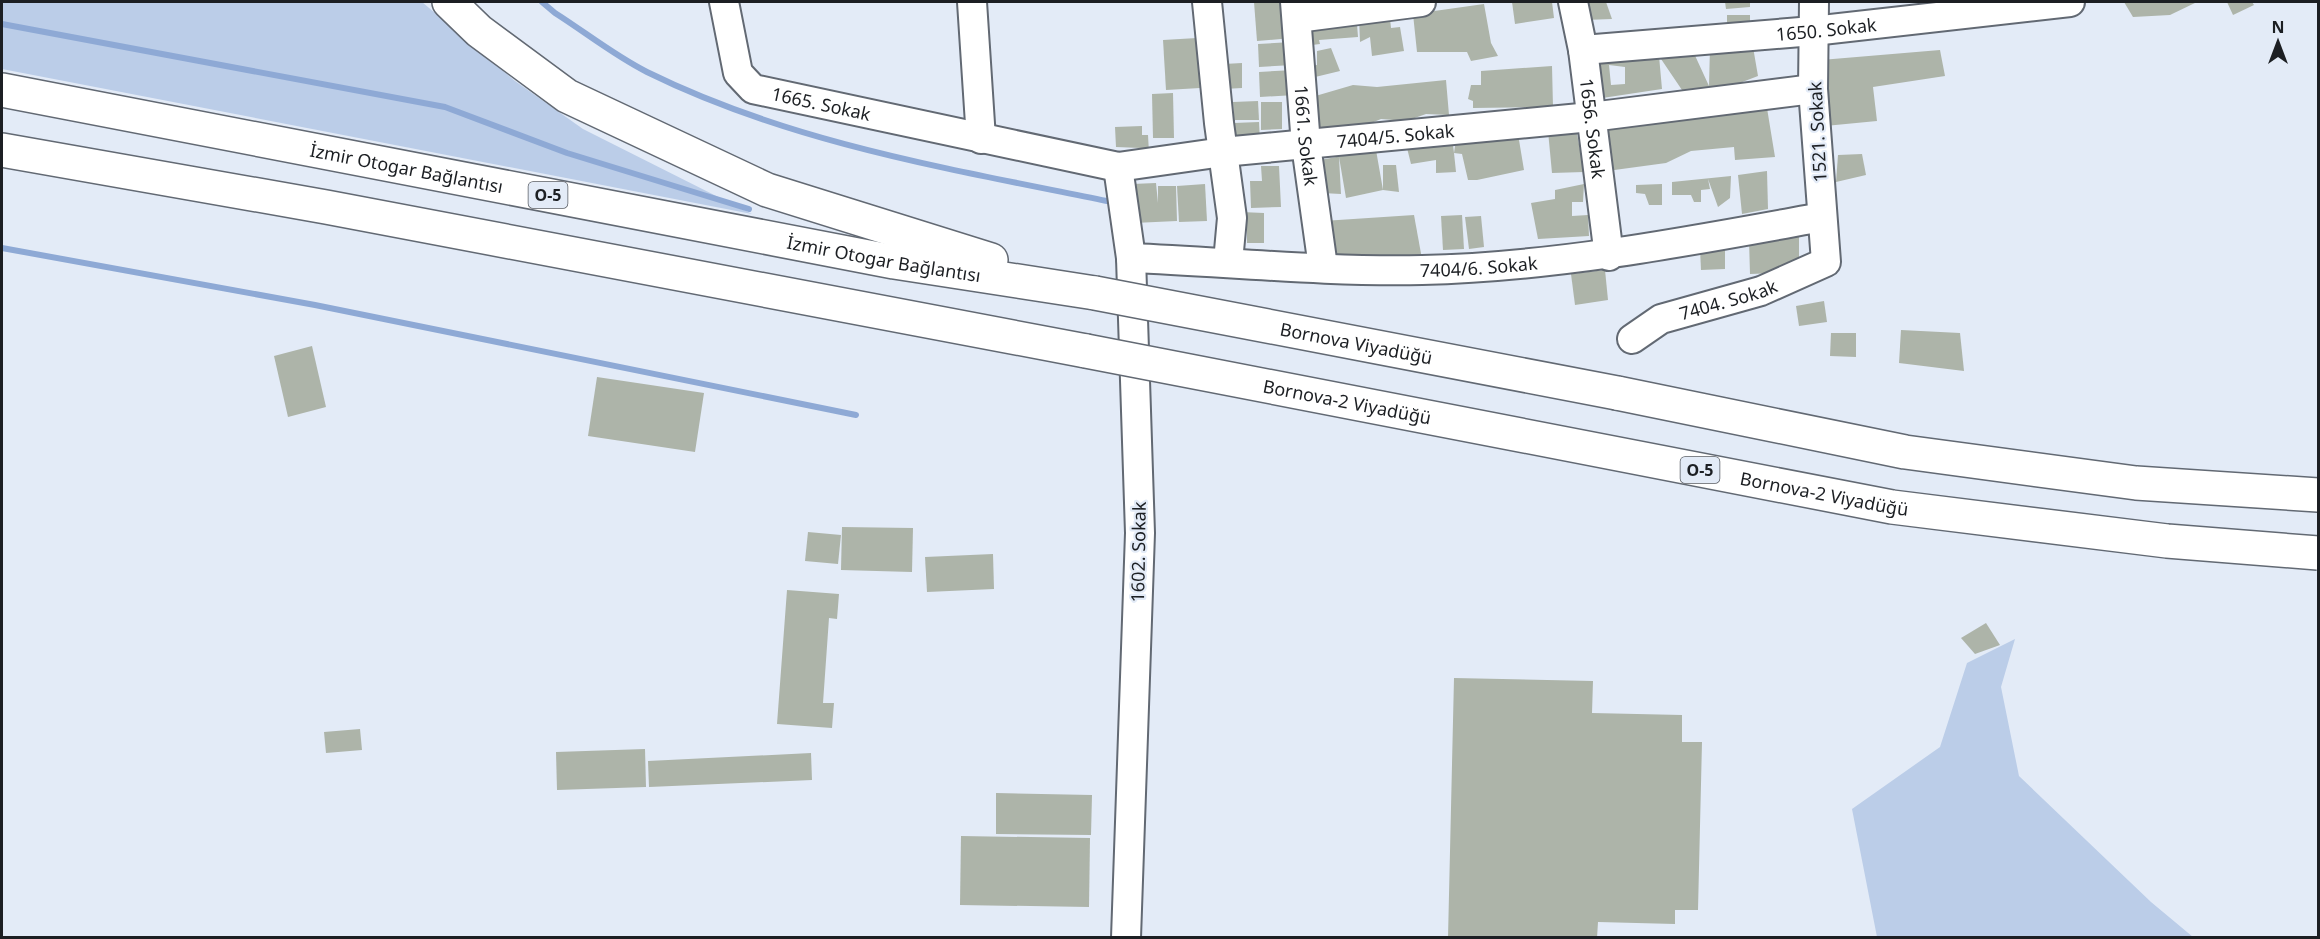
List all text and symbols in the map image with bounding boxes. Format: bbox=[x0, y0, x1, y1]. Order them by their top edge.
street label: 1650. Sokak bbox=[1775, 12, 1878, 46]
north arrow bbox=[2248, 12, 2308, 72]
text: N bbox=[2271, 16, 2285, 38]
street label: 1656. Sokak bbox=[1575, 77, 1611, 180]
street label: 1665. Sokak bbox=[769, 81, 873, 126]
street label: 1521. Sokak bbox=[1802, 81, 1832, 183]
street label: 1661. Sokak bbox=[1289, 84, 1324, 188]
street label: 7404/5. Sokak bbox=[1336, 118, 1456, 153]
street label: İzmir Otogar Bağlantısı bbox=[308, 138, 505, 198]
road number: O-5 bbox=[528, 182, 568, 208]
street label: İzmir Otogar Bağlantısı bbox=[785, 230, 982, 287]
street label: 7404/6. Sokak bbox=[1419, 250, 1539, 282]
street label: 7404. Sokak bbox=[1676, 273, 1781, 325]
street label: Bornova Viyadüğü bbox=[1278, 317, 1435, 369]
street label: Bornova-2 Viyadüğü bbox=[1261, 374, 1433, 430]
road number: O-5 bbox=[1680, 457, 1720, 483]
street label: Bornova-2 Viyadüğü bbox=[1738, 466, 1910, 521]
street label: 1602. Sokak bbox=[1125, 501, 1151, 603]

